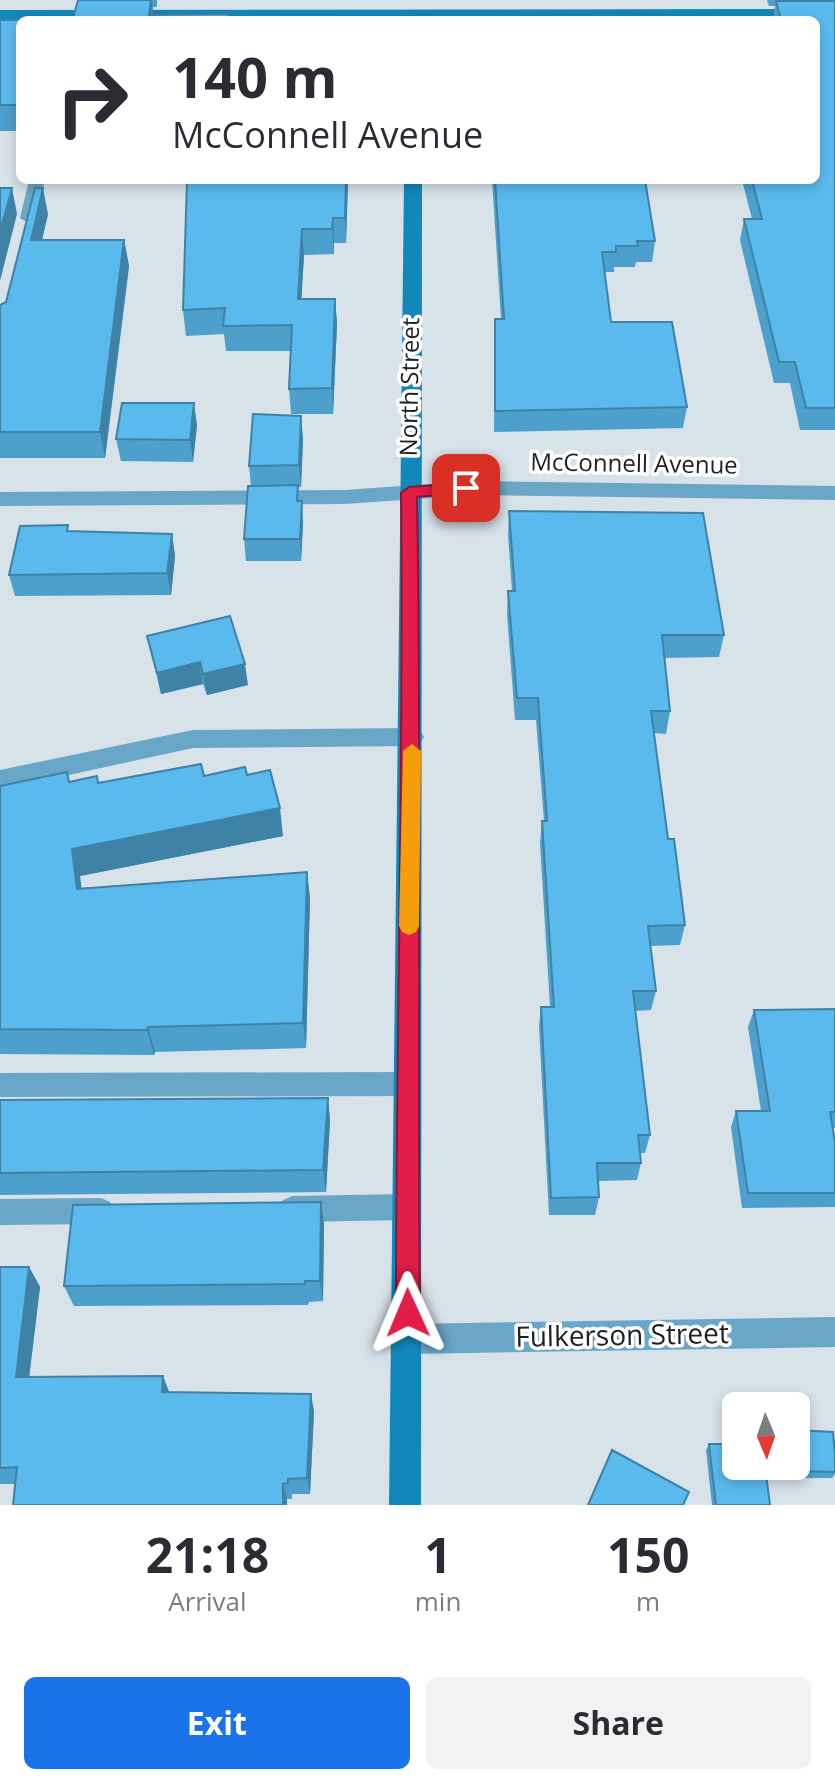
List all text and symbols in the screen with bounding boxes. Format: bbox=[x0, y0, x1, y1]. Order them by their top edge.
text: 140 m bbox=[172, 38, 338, 114]
icon: right bbox=[40, 48, 144, 152]
text: McConnell Avenue bbox=[172, 110, 483, 159]
street label: North Street bbox=[391, 317, 426, 457]
street label: McConnell Avenue bbox=[530, 444, 738, 481]
pin bbox=[432, 454, 500, 522]
icon: arrive bbox=[444, 466, 488, 510]
position arrow bbox=[366, 1271, 450, 1355]
street label: Fulkerson Street bbox=[515, 1313, 729, 1355]
north arrow bbox=[722, 1392, 810, 1480]
map controls bbox=[722, 1392, 810, 1480]
text: 21:18 bbox=[146, 1522, 269, 1587]
text: 1 bbox=[424, 1522, 452, 1587]
text: 150 bbox=[607, 1522, 689, 1587]
text: Arrival bbox=[168, 1583, 247, 1619]
text: min bbox=[415, 1583, 461, 1619]
text: m bbox=[636, 1583, 660, 1619]
button: Exit bbox=[24, 1677, 410, 1769]
button: Share bbox=[426, 1677, 811, 1769]

